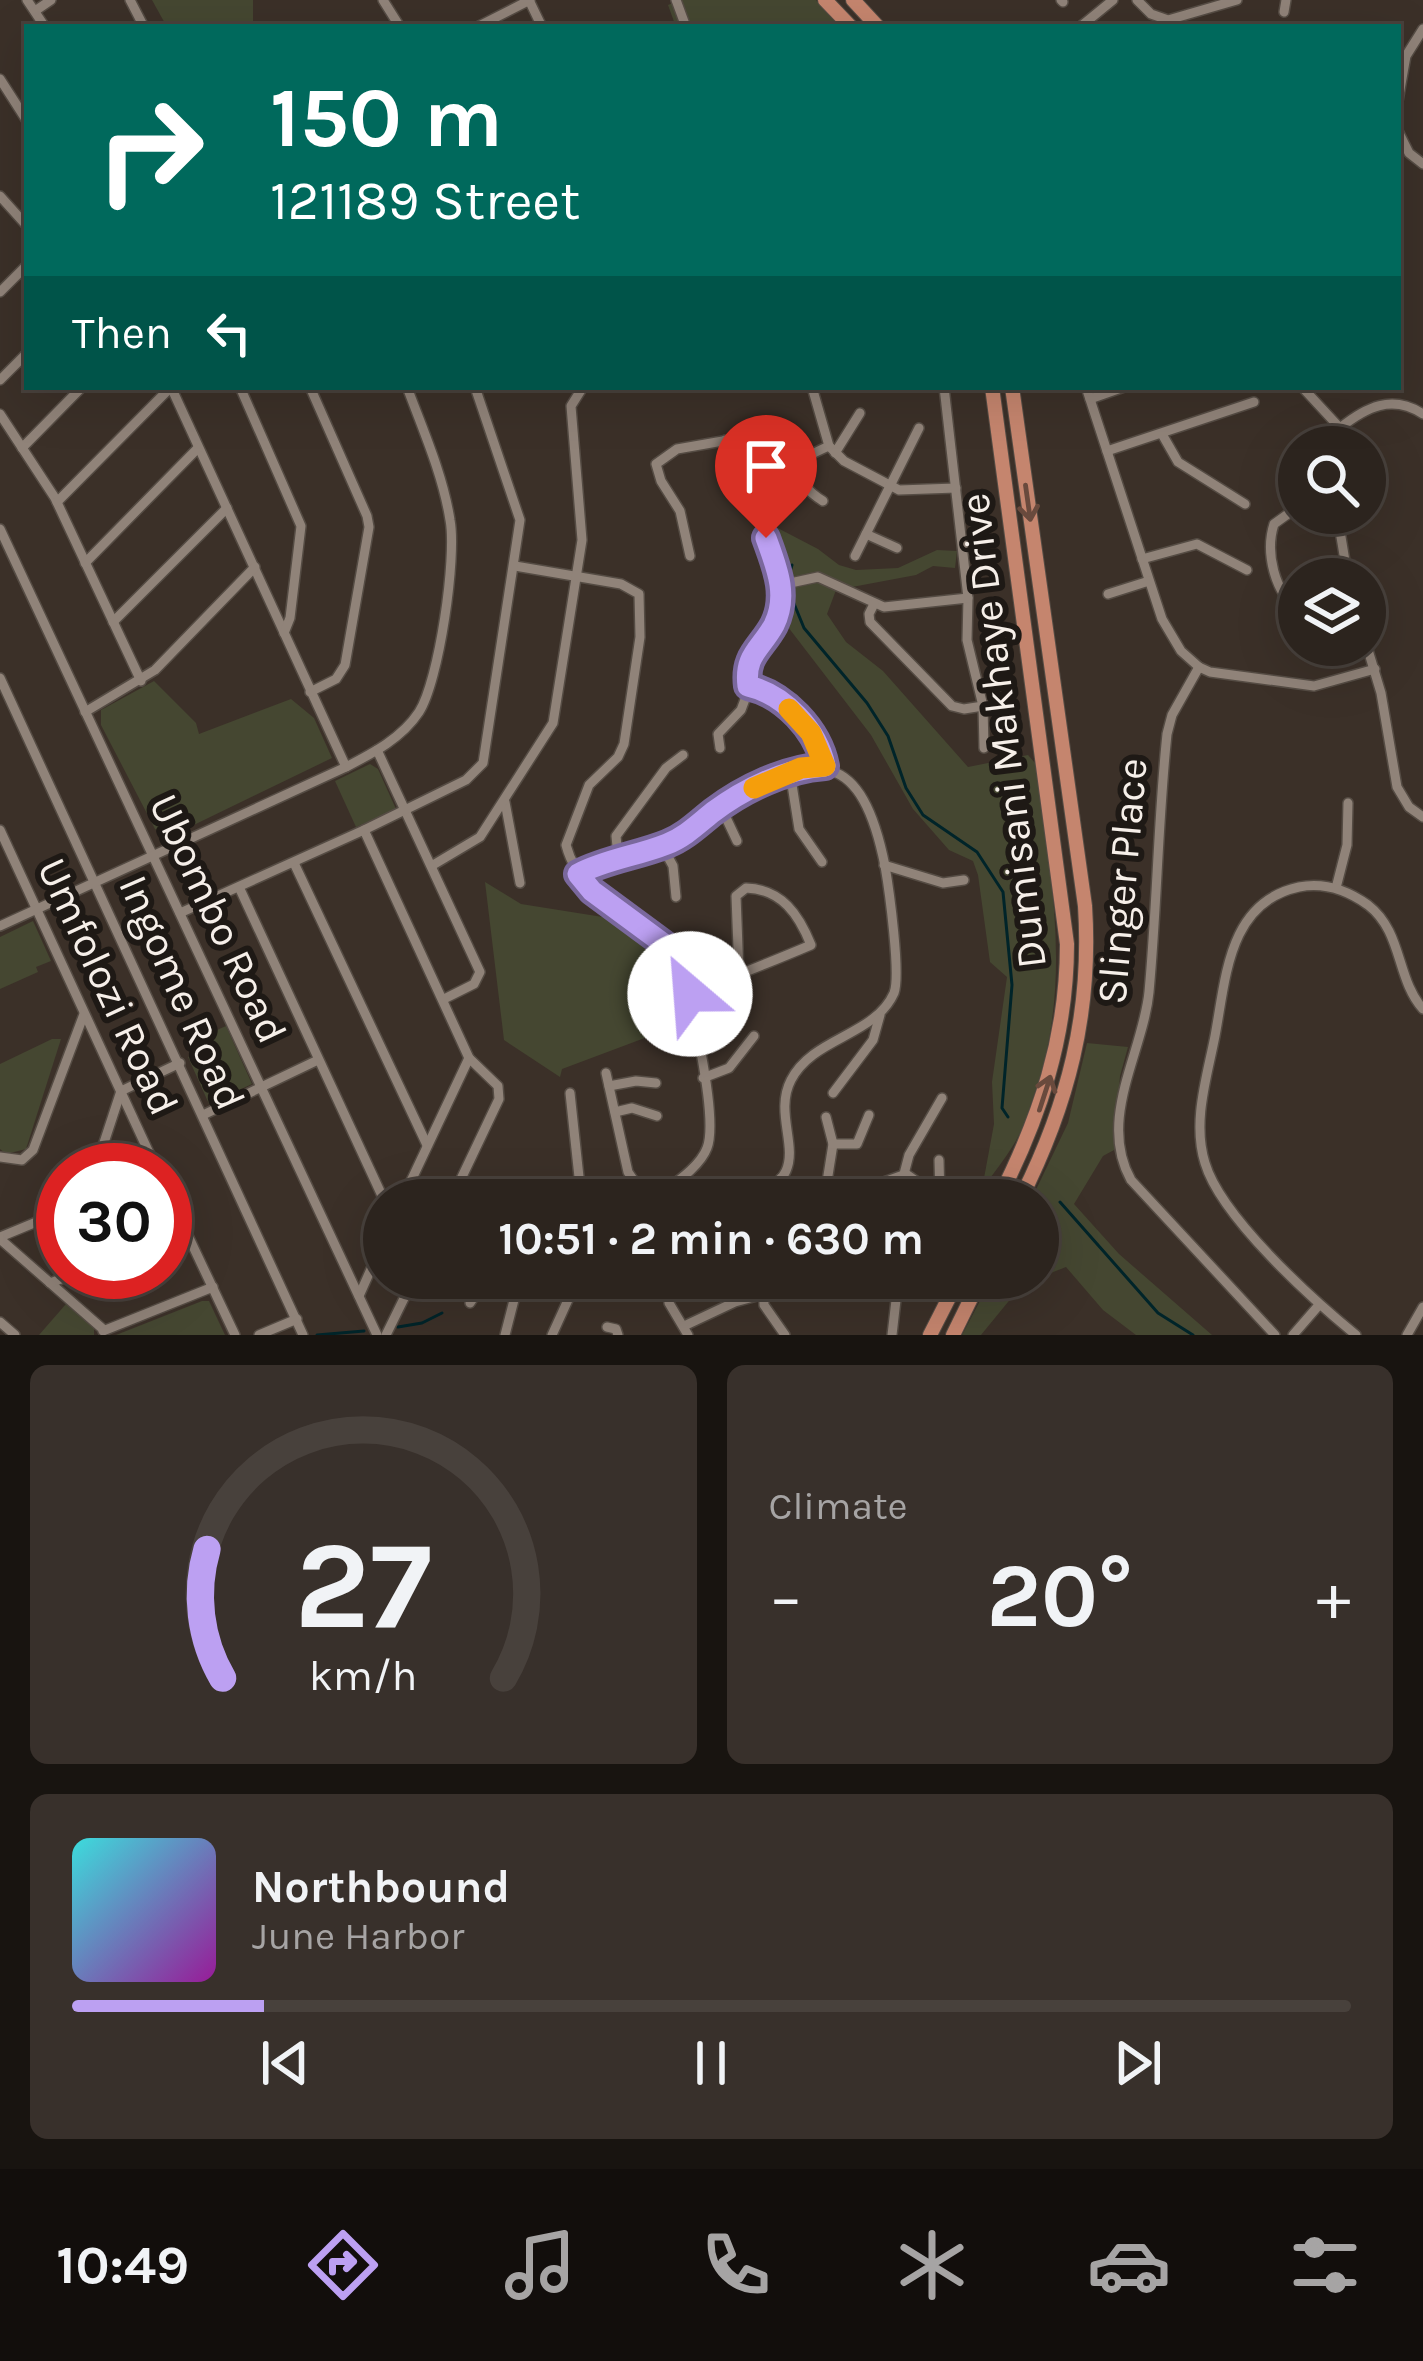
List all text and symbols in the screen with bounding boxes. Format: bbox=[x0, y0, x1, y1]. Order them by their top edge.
text: 150 m bbox=[270, 69, 503, 167]
icon: right bbox=[72, 72, 228, 228]
text: 121189 Street bbox=[270, 169, 580, 233]
icon: left bbox=[196, 300, 262, 366]
text: Then bbox=[72, 307, 172, 359]
pin bbox=[715, 415, 817, 538]
map controls bbox=[1278, 426, 1386, 666]
button: search bbox=[1278, 426, 1386, 534]
icon: arrive bbox=[733, 433, 799, 499]
one-way arrow bbox=[1017, 483, 1040, 522]
street label: Dumisani Makhaye Drive bbox=[949, 491, 1057, 971]
button: layers bbox=[1278, 558, 1386, 666]
street label: Slinger Place bbox=[1086, 756, 1158, 1006]
street label: Ubombo Road bbox=[139, 786, 298, 1051]
street label: Umfolozi Road bbox=[27, 850, 189, 1123]
street label: Ingome Road bbox=[108, 867, 256, 1117]
position arrow bbox=[627, 931, 753, 1057]
one-way arrow bbox=[1035, 1075, 1057, 1113]
speed limit sign: 30 bbox=[36, 1143, 192, 1299]
text: 10:51 · 2 min · 630 m bbox=[498, 1213, 924, 1265]
text: Climate bbox=[769, 1483, 908, 1529]
text: 27 bbox=[294, 1513, 432, 1658]
text: 20° bbox=[987, 1543, 1133, 1649]
text: − bbox=[769, 1558, 803, 1636]
text: + bbox=[1316, 1558, 1351, 1636]
text: km/h bbox=[309, 1650, 418, 1700]
text: Northbound bbox=[252, 1861, 510, 1913]
text: June Harbor bbox=[252, 1913, 464, 1959]
icon: previous bbox=[252, 2030, 318, 2096]
icon: pause bbox=[678, 2030, 744, 2096]
icon: next bbox=[1105, 2030, 1171, 2096]
icon: directions bbox=[301, 2223, 385, 2307]
icon: music bbox=[498, 2223, 582, 2307]
icon: phone bbox=[694, 2223, 778, 2307]
icon: climate bbox=[890, 2223, 974, 2307]
icon: car bbox=[1087, 2223, 1171, 2307]
icon: filters bbox=[1283, 2223, 1367, 2307]
text: 10:49 bbox=[56, 2233, 189, 2297]

